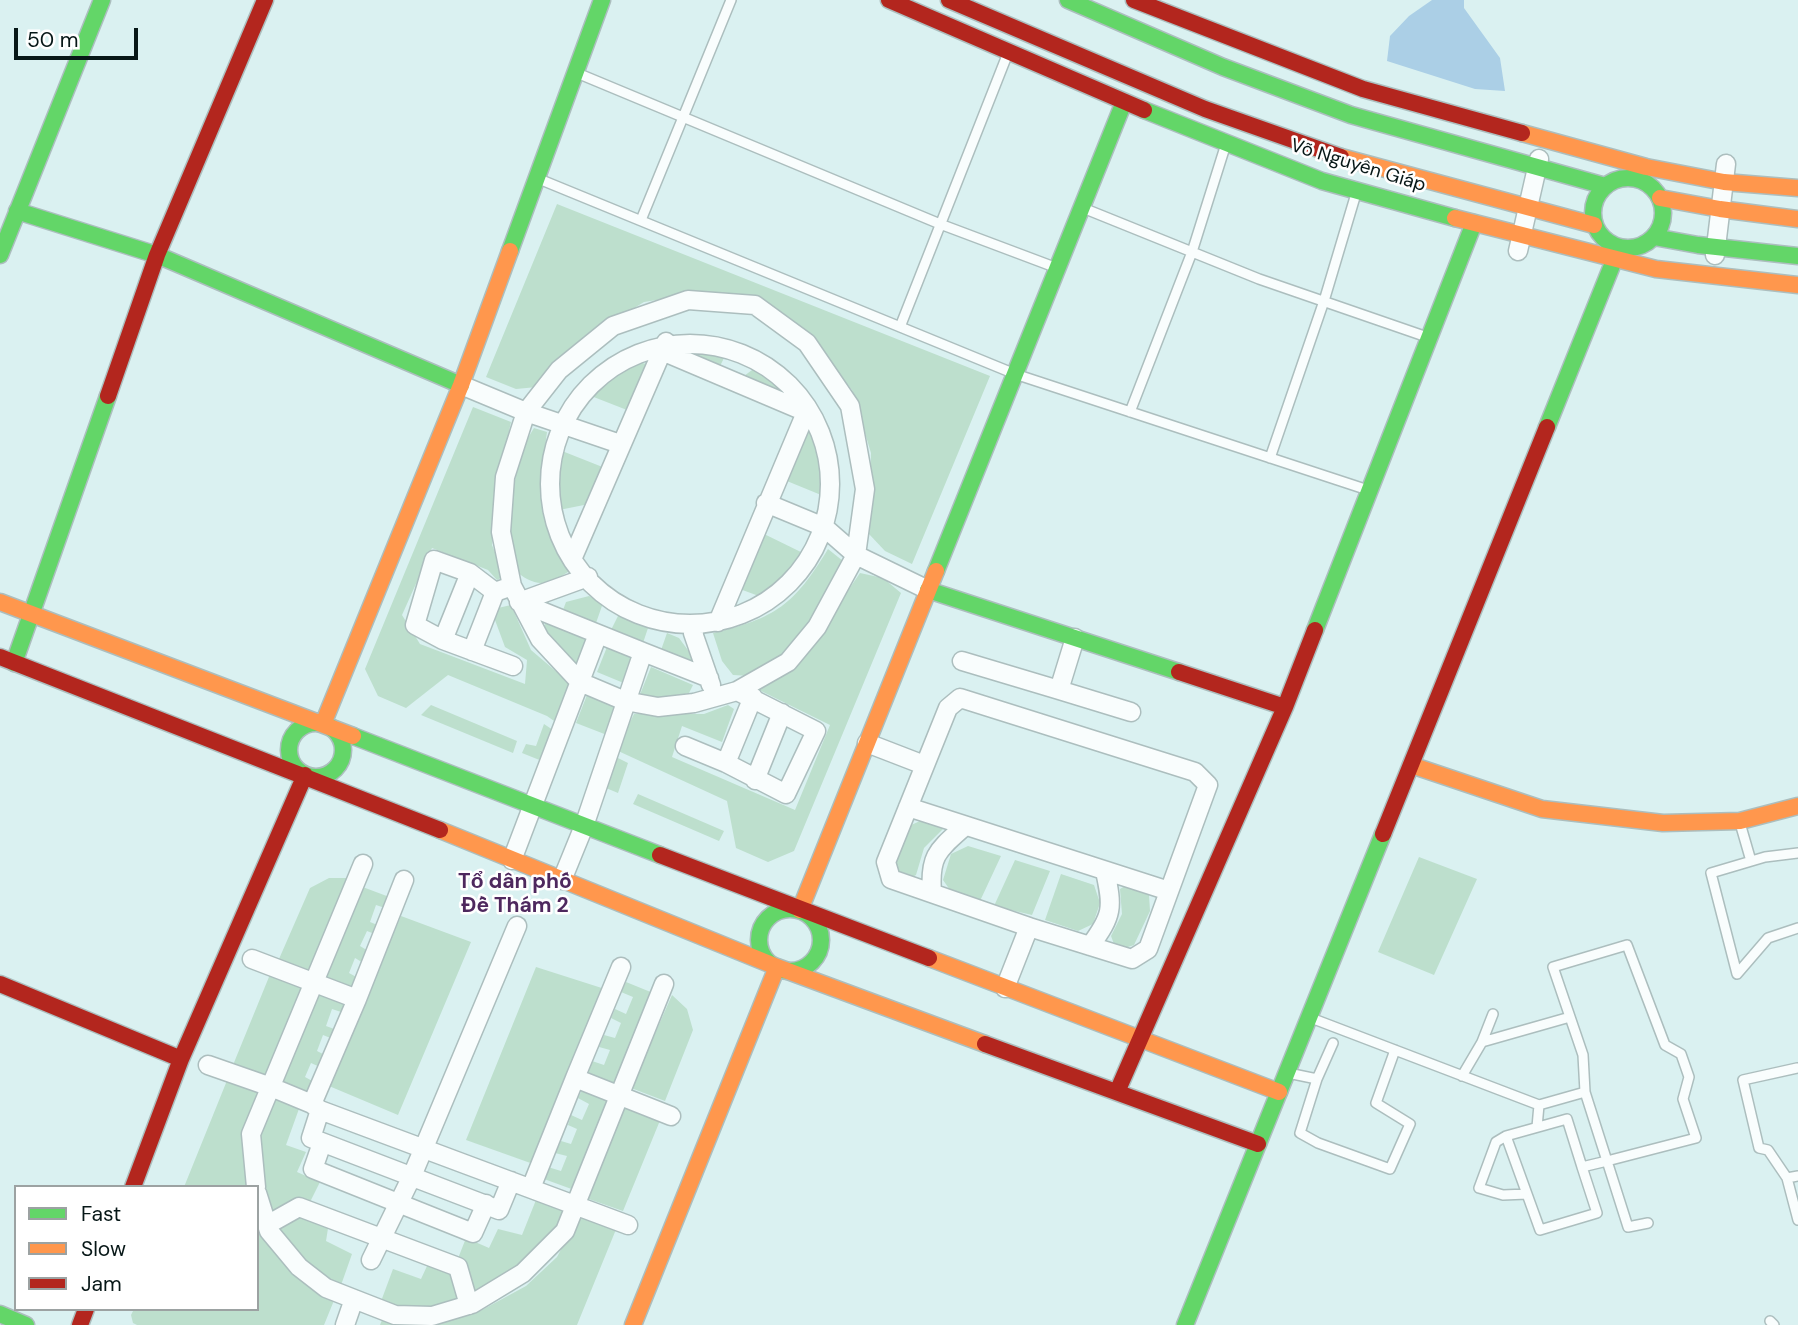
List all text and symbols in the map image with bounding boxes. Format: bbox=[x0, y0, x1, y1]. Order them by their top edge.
scale bar bbox=[18, 14, 142, 58]
text: 50 m bbox=[27, 26, 78, 54]
street label: Võ Nguyên Giáp bbox=[1288, 135, 1428, 197]
district label: Tổ dân phố Đề Thám 2 bbox=[458, 869, 572, 919]
legend bbox=[14, 1185, 259, 1311]
text: Fast bbox=[81, 1200, 121, 1228]
text: Slow bbox=[81, 1235, 126, 1263]
text: Jam bbox=[81, 1270, 122, 1298]

